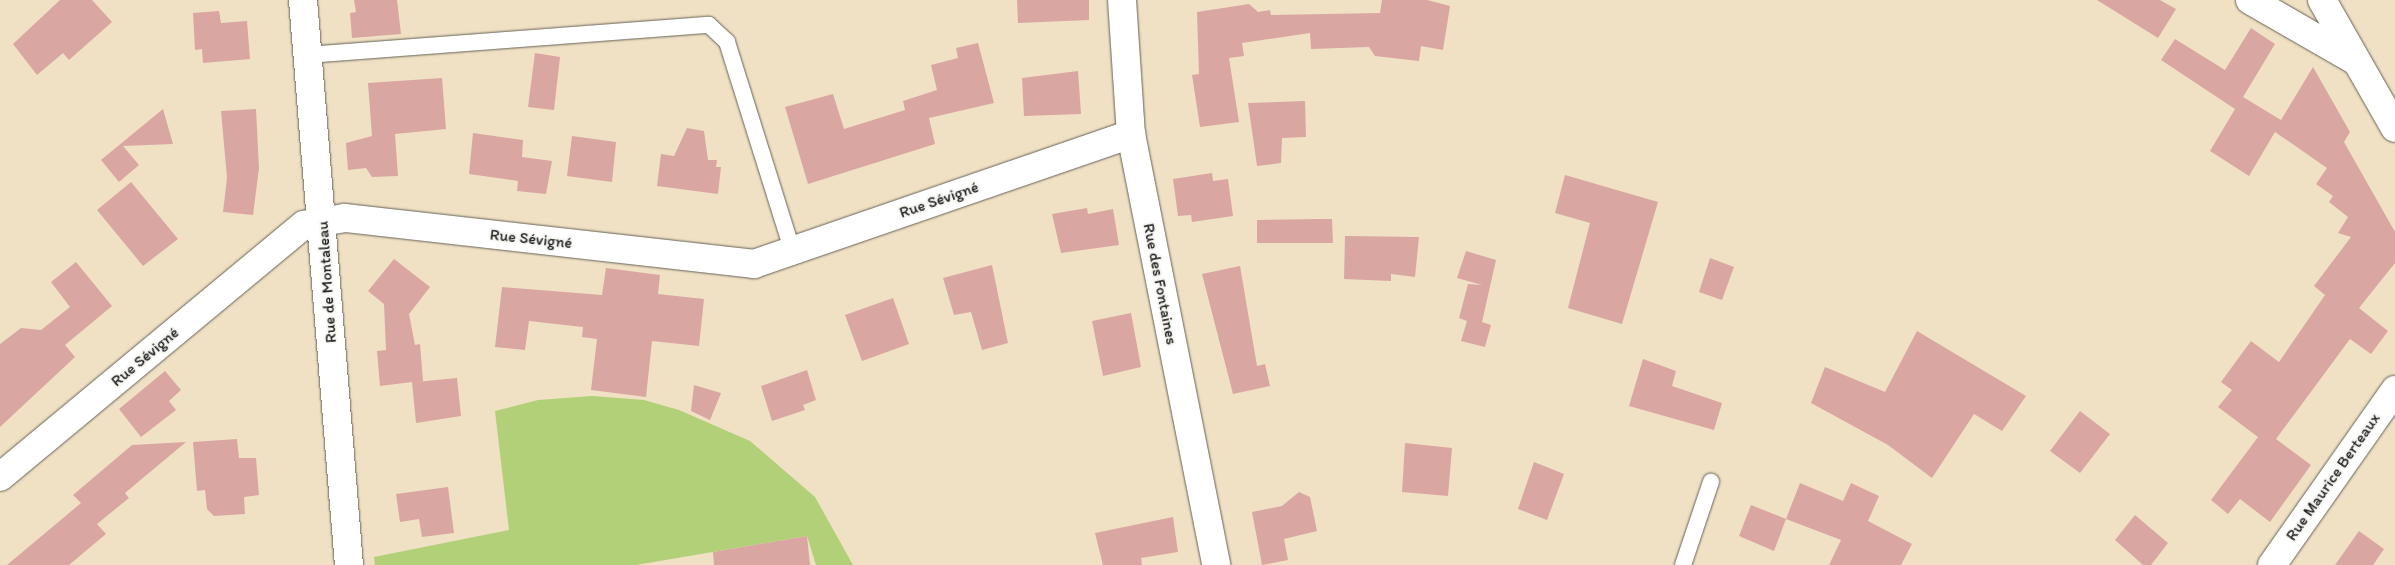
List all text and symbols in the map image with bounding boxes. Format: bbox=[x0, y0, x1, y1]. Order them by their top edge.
street label: Rue Sévigné bbox=[897, 177, 981, 223]
street label: Rue de Montaleau bbox=[313, 220, 341, 344]
street label: Rue des Fontaines bbox=[1139, 222, 1181, 346]
street label: Rue Sévigné bbox=[489, 225, 573, 253]
street label: Rue Sévigné bbox=[107, 323, 183, 391]
street label: Rue Maurice Berteaux bbox=[2282, 410, 2384, 544]

